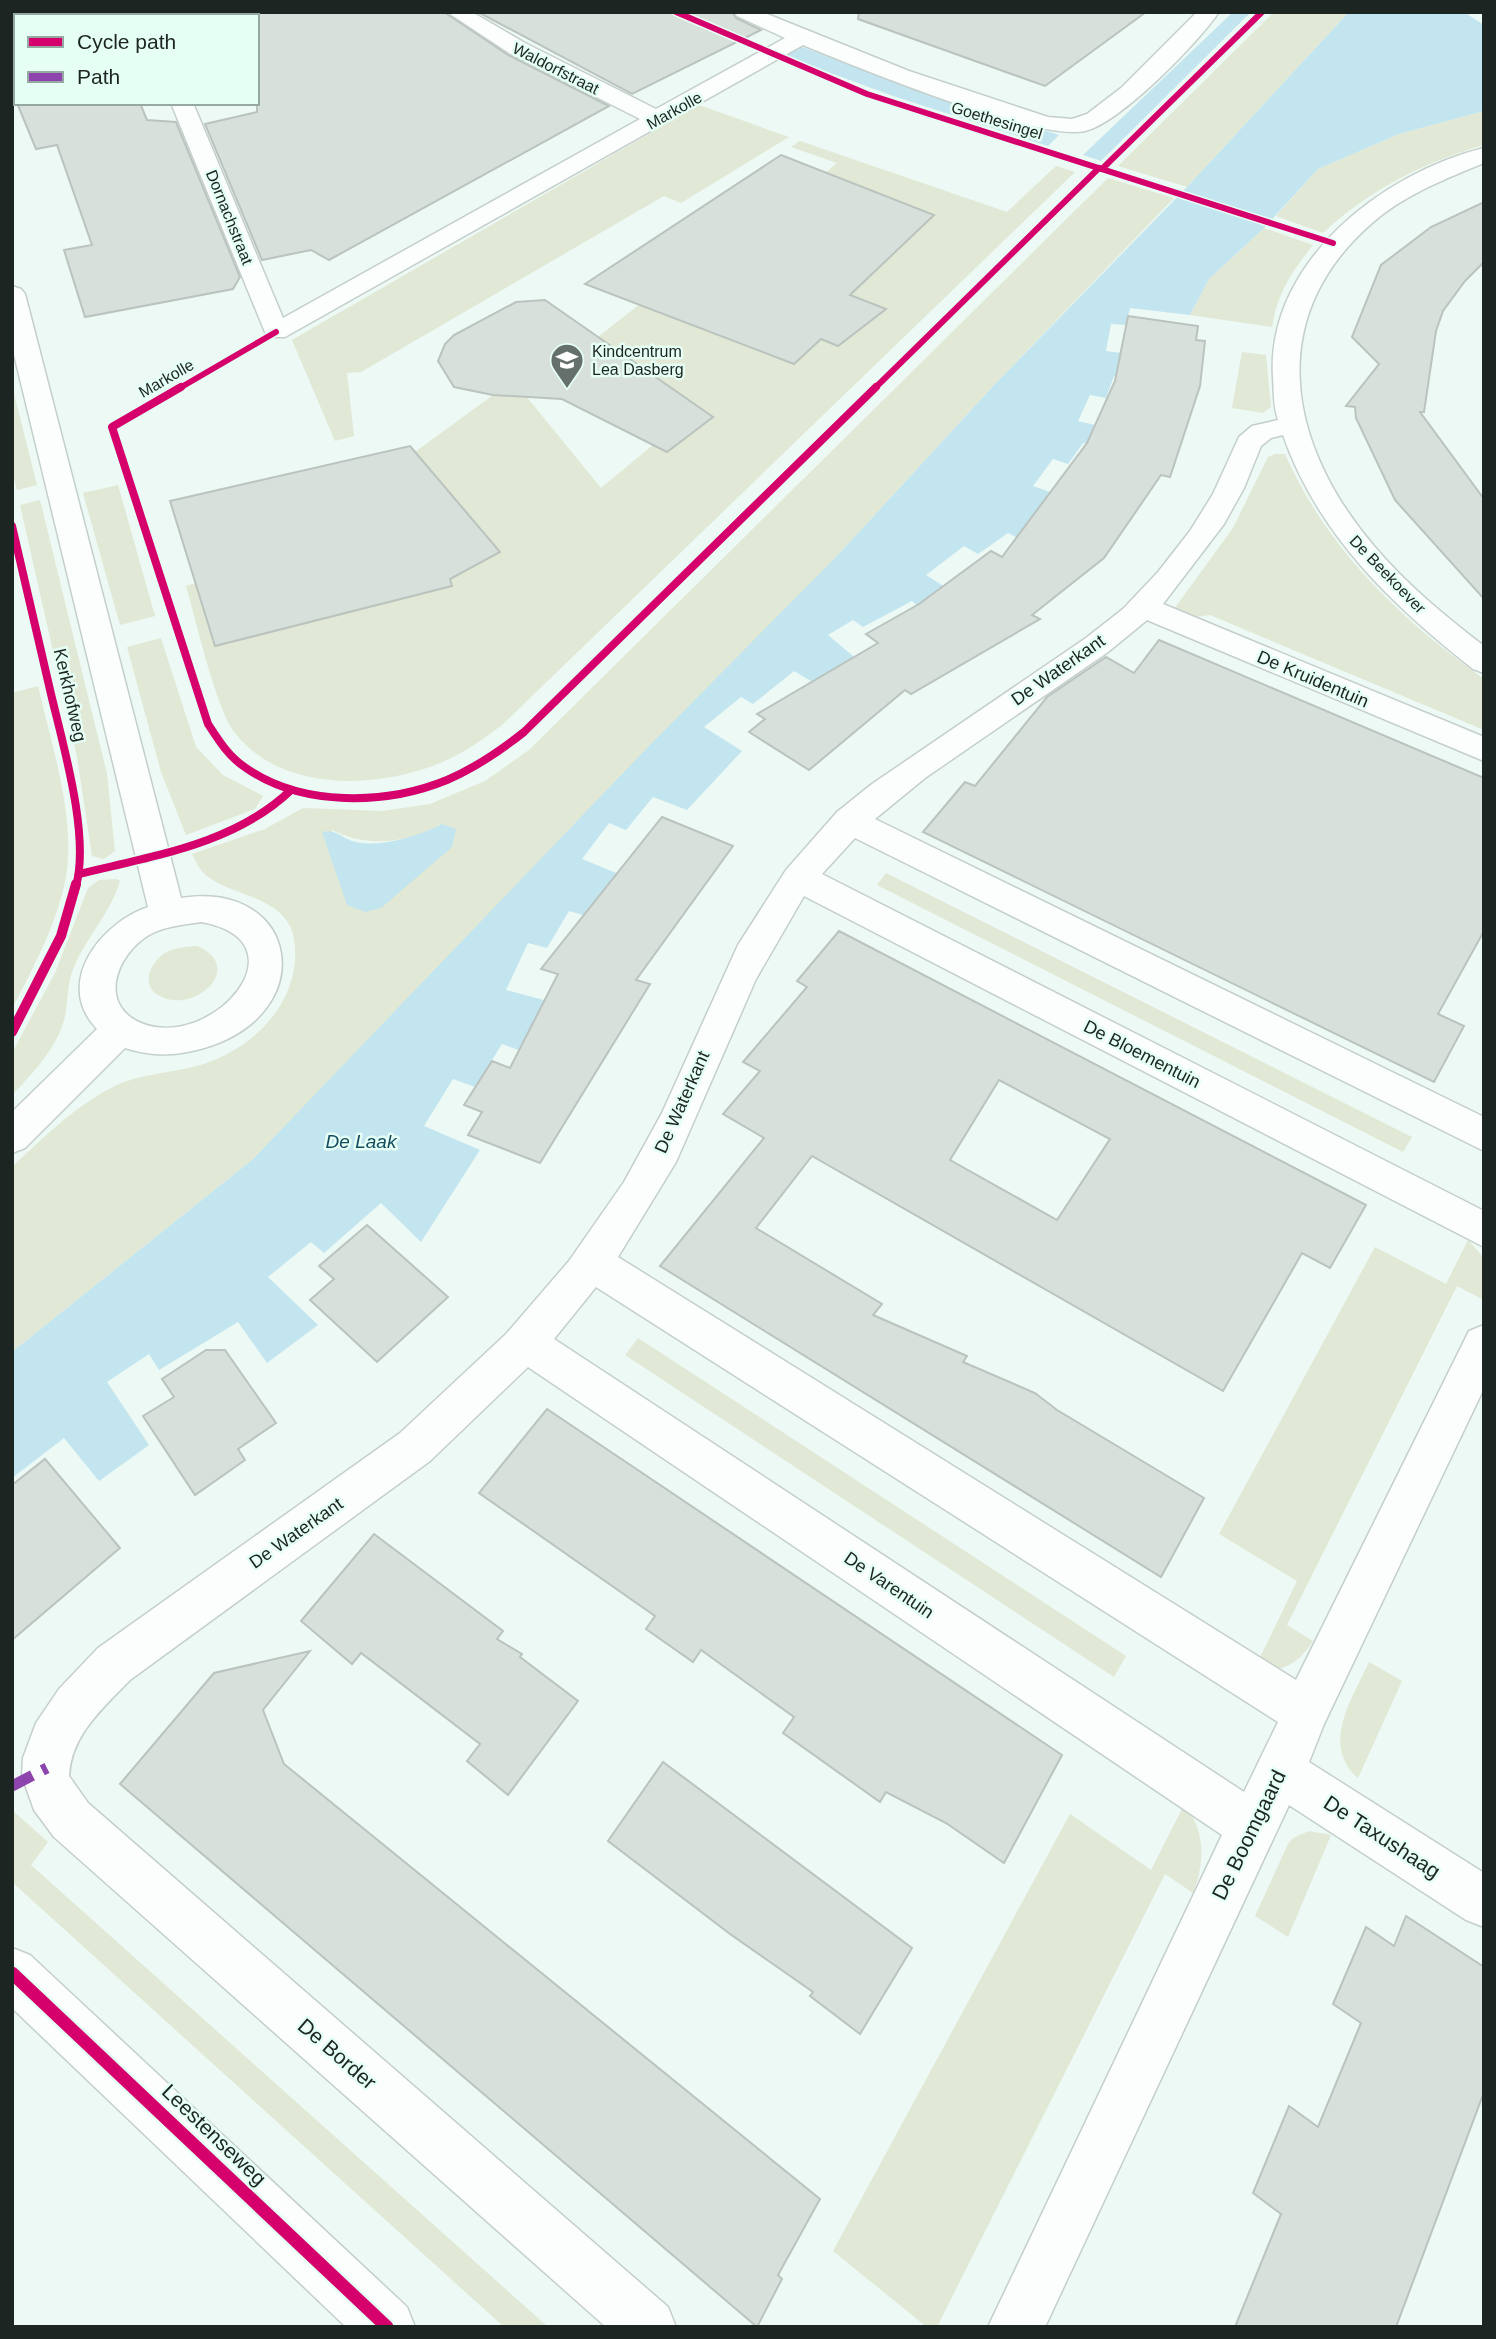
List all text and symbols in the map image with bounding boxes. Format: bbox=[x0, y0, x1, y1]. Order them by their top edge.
legend bbox=[14, 14, 259, 105]
text: Cycle path bbox=[77, 30, 176, 53]
street label: Waldorfstraat bbox=[510, 39, 602, 98]
text: Path bbox=[77, 65, 120, 88]
street label: Markolle bbox=[644, 88, 705, 133]
street label: Goethesingel bbox=[949, 99, 1044, 142]
street label: Dornachstraat bbox=[203, 167, 256, 267]
school or university icon: Kindcentrum Lea Dasberg bbox=[548, 341, 586, 390]
place label: Kindcentrum Lea Dasberg bbox=[592, 343, 684, 378]
street label: Markolle bbox=[136, 356, 197, 401]
street label: De Beekoever bbox=[1346, 532, 1429, 617]
street label: De Waterkant bbox=[1007, 630, 1109, 710]
street label: Kerkhofweg bbox=[50, 646, 90, 744]
street label: De Kruidentuin bbox=[1254, 647, 1372, 711]
street label: De Bloementuin bbox=[1080, 1016, 1204, 1092]
street label: De Waterkant bbox=[651, 1048, 713, 1156]
water label: De Laak bbox=[326, 1131, 398, 1152]
street label: De Waterkant bbox=[245, 1493, 347, 1573]
street label: De Varentuin bbox=[840, 1548, 938, 1622]
street label: De Boomgaard bbox=[1207, 1766, 1290, 1903]
street label: De Taxushaag bbox=[1320, 1790, 1445, 1883]
street label: De Border bbox=[294, 2014, 381, 2094]
street label: Leestenseweg bbox=[158, 2079, 271, 2190]

